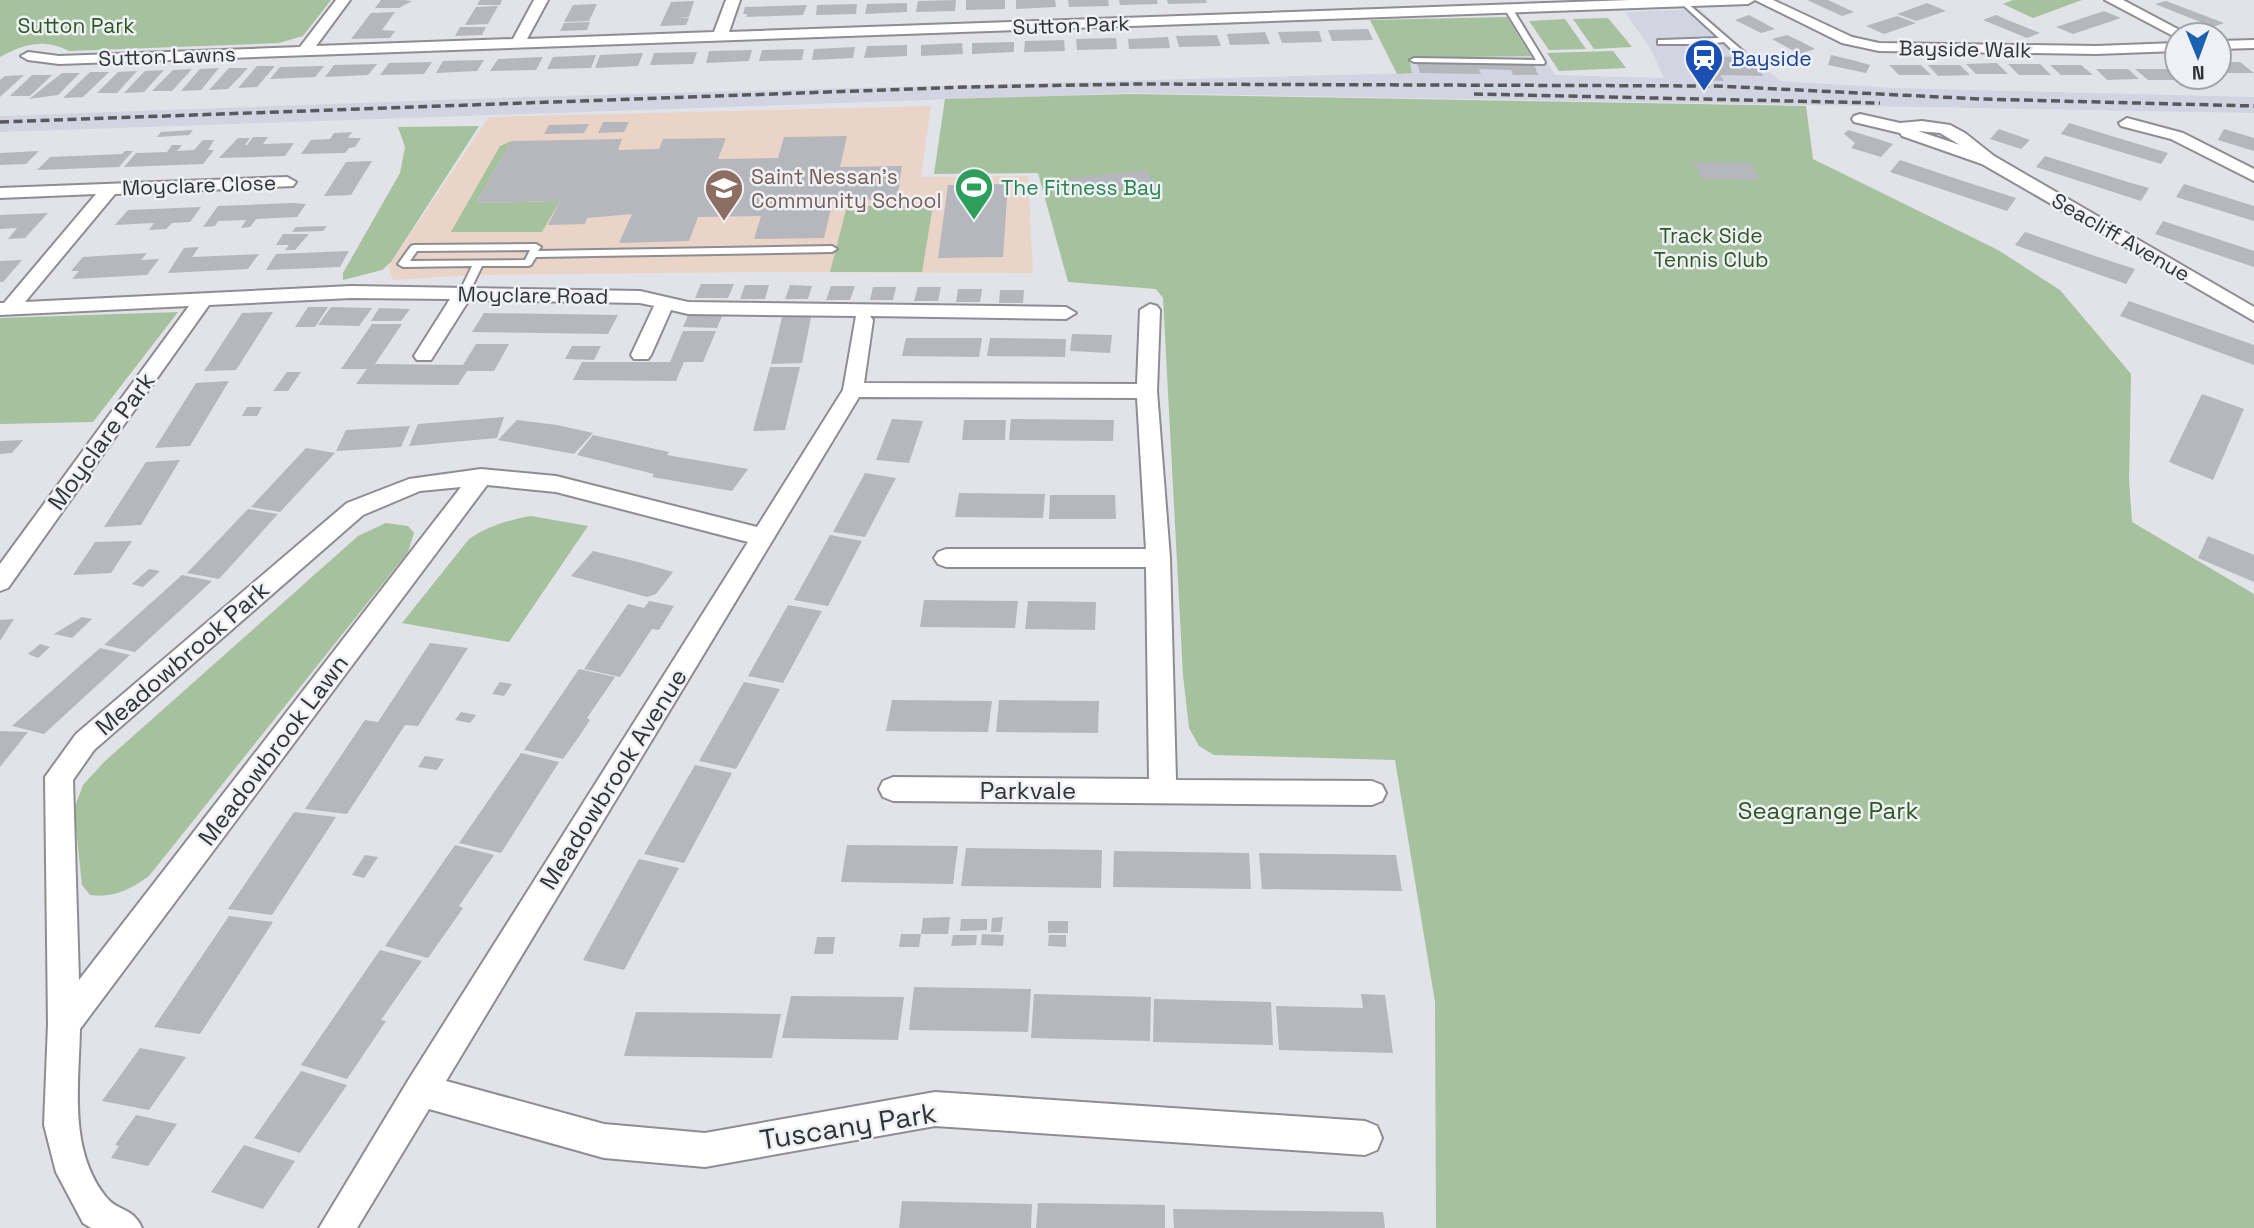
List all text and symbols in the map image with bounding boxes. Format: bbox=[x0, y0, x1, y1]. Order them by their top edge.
street label: Sutton Park bbox=[1012, 9, 1130, 41]
park label: Sutton Park bbox=[17, 12, 135, 39]
north arrow bbox=[2163, 21, 2233, 91]
street label: Bayside Walk bbox=[1898, 34, 2032, 64]
station icon: Bayside bbox=[1683, 37, 1725, 92]
street label: Sutton Lawns bbox=[98, 40, 236, 72]
place label: Bayside bbox=[1731, 45, 1812, 72]
text: N bbox=[2192, 60, 2205, 85]
place label: Saint Nessan's Community School bbox=[751, 163, 942, 214]
sports icon: The Fitness Bay bbox=[953, 166, 995, 221]
school or university icon: Saint Nessan's Community School bbox=[703, 167, 745, 222]
street label: Moyclare Close bbox=[121, 169, 277, 201]
place label: The Fitness Bay bbox=[1001, 174, 1162, 201]
street label: Seacliff Avenue bbox=[2047, 186, 2195, 288]
park label: Track Side Tennis Club bbox=[1653, 222, 1769, 273]
street label: Moyclare Road bbox=[457, 280, 609, 310]
street label: Moyclare Park bbox=[40, 366, 162, 516]
street label: Meadowbrook Park bbox=[89, 574, 275, 742]
street label: Meadowbrook Lawn bbox=[191, 648, 355, 852]
street label: Meadowbrook Avenue bbox=[532, 663, 694, 895]
street label: Parkvale bbox=[980, 775, 1076, 806]
park label: Seagrange Park bbox=[1738, 795, 1918, 826]
street label: Tuscany Park bbox=[757, 1094, 939, 1158]

